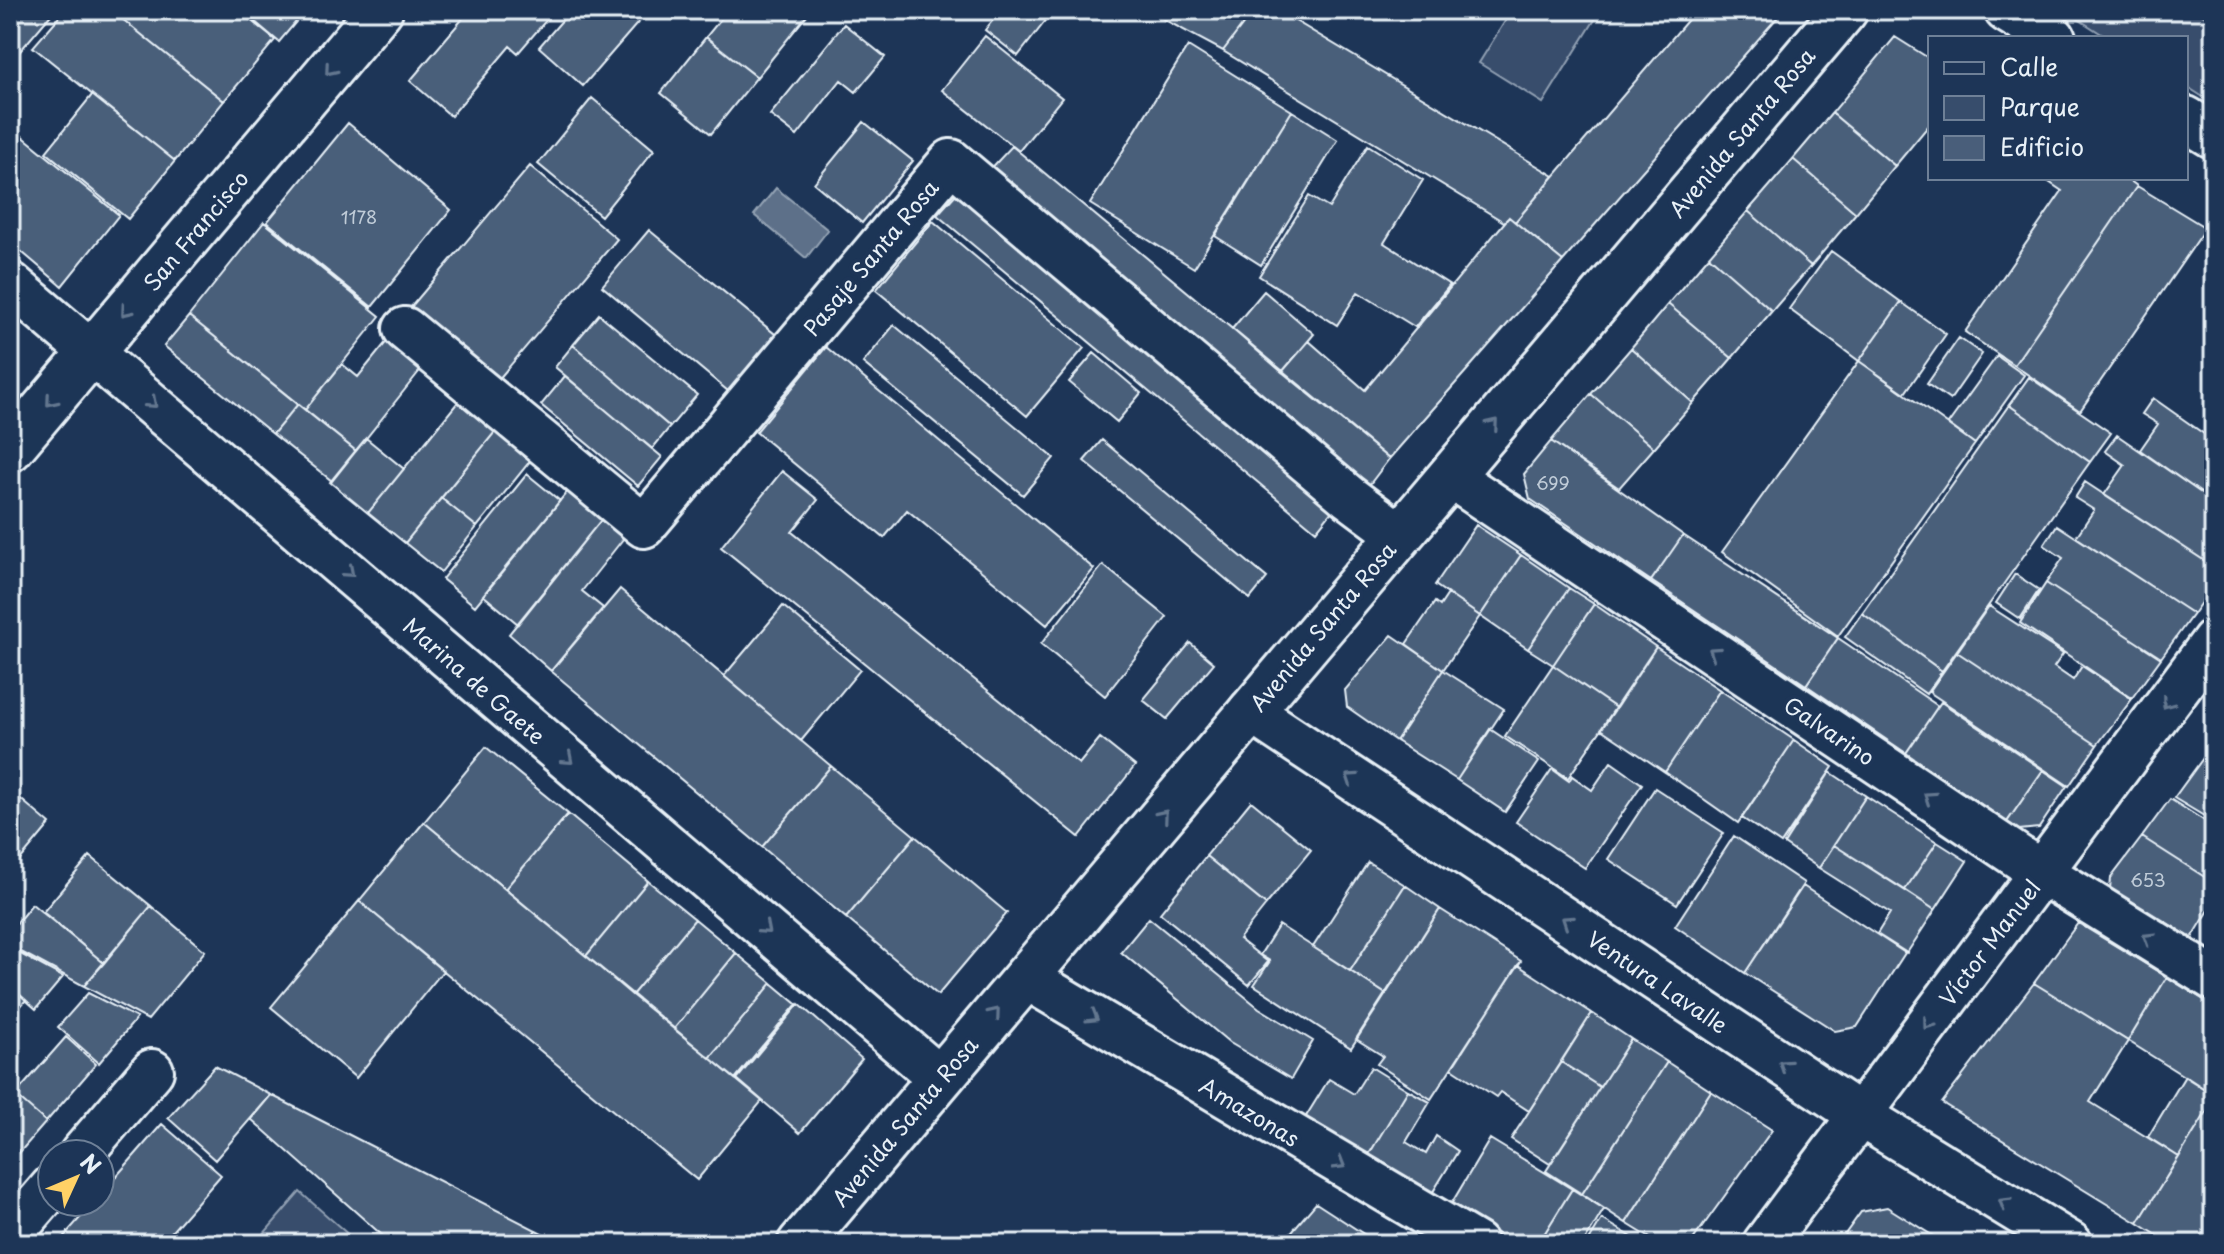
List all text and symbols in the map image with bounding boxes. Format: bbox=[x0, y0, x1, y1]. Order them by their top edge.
legend bbox=[1928, 36, 2188, 180]
street label: Avenida Santa Rosa bbox=[1660, 40, 1822, 224]
text: Calle bbox=[2000, 48, 2058, 84]
one-way arrow bbox=[325, 60, 340, 75]
text: Parque bbox=[2000, 88, 2080, 124]
text: Edificio bbox=[2000, 128, 2084, 164]
street label: San Francisco bbox=[135, 162, 255, 298]
street label: Pasaje Santa Rosa bbox=[795, 171, 946, 342]
house number: 1178 bbox=[341, 203, 377, 230]
one-way arrow bbox=[122, 302, 136, 317]
one-way arrow bbox=[46, 392, 61, 406]
one-way arrow bbox=[142, 393, 157, 408]
one-way arrow bbox=[1483, 419, 1498, 433]
house number: 699 bbox=[1536, 469, 1570, 496]
street label: Avenida Santa Rosa bbox=[1241, 534, 1403, 718]
one-way arrow bbox=[340, 562, 354, 577]
street label: Marina de Gaete bbox=[397, 609, 553, 751]
one-way arrow bbox=[1708, 647, 1722, 662]
street label: Galvarino bbox=[1778, 687, 1882, 773]
one-way arrow bbox=[2163, 694, 2177, 709]
one-way arrow bbox=[558, 750, 573, 764]
one-way arrow bbox=[1345, 772, 1359, 787]
one-way arrow bbox=[1924, 792, 1938, 807]
one-way arrow bbox=[1153, 809, 1168, 824]
house number: 653 bbox=[2130, 866, 2166, 893]
street label: Víctor Manuel bbox=[1930, 872, 2048, 1012]
one-way arrow bbox=[1562, 916, 1576, 931]
one-way arrow bbox=[756, 919, 770, 934]
street label: Ventura Lavalle bbox=[1581, 922, 1735, 1040]
one-way arrow bbox=[2142, 933, 2157, 948]
one-way arrow bbox=[1084, 1007, 1098, 1023]
one-way arrow bbox=[985, 1008, 1000, 1023]
one-way arrow bbox=[1924, 1015, 1938, 1030]
street label: Avenida Santa Rosa bbox=[823, 1029, 985, 1213]
one-way arrow bbox=[1779, 1059, 1793, 1074]
street label: Amazonas bbox=[1194, 1068, 1306, 1154]
north arrow bbox=[36, 1138, 116, 1218]
text: N bbox=[74, 1145, 109, 1181]
one-way arrow bbox=[1331, 1154, 1346, 1170]
one-way arrow bbox=[1998, 1198, 2013, 1213]

